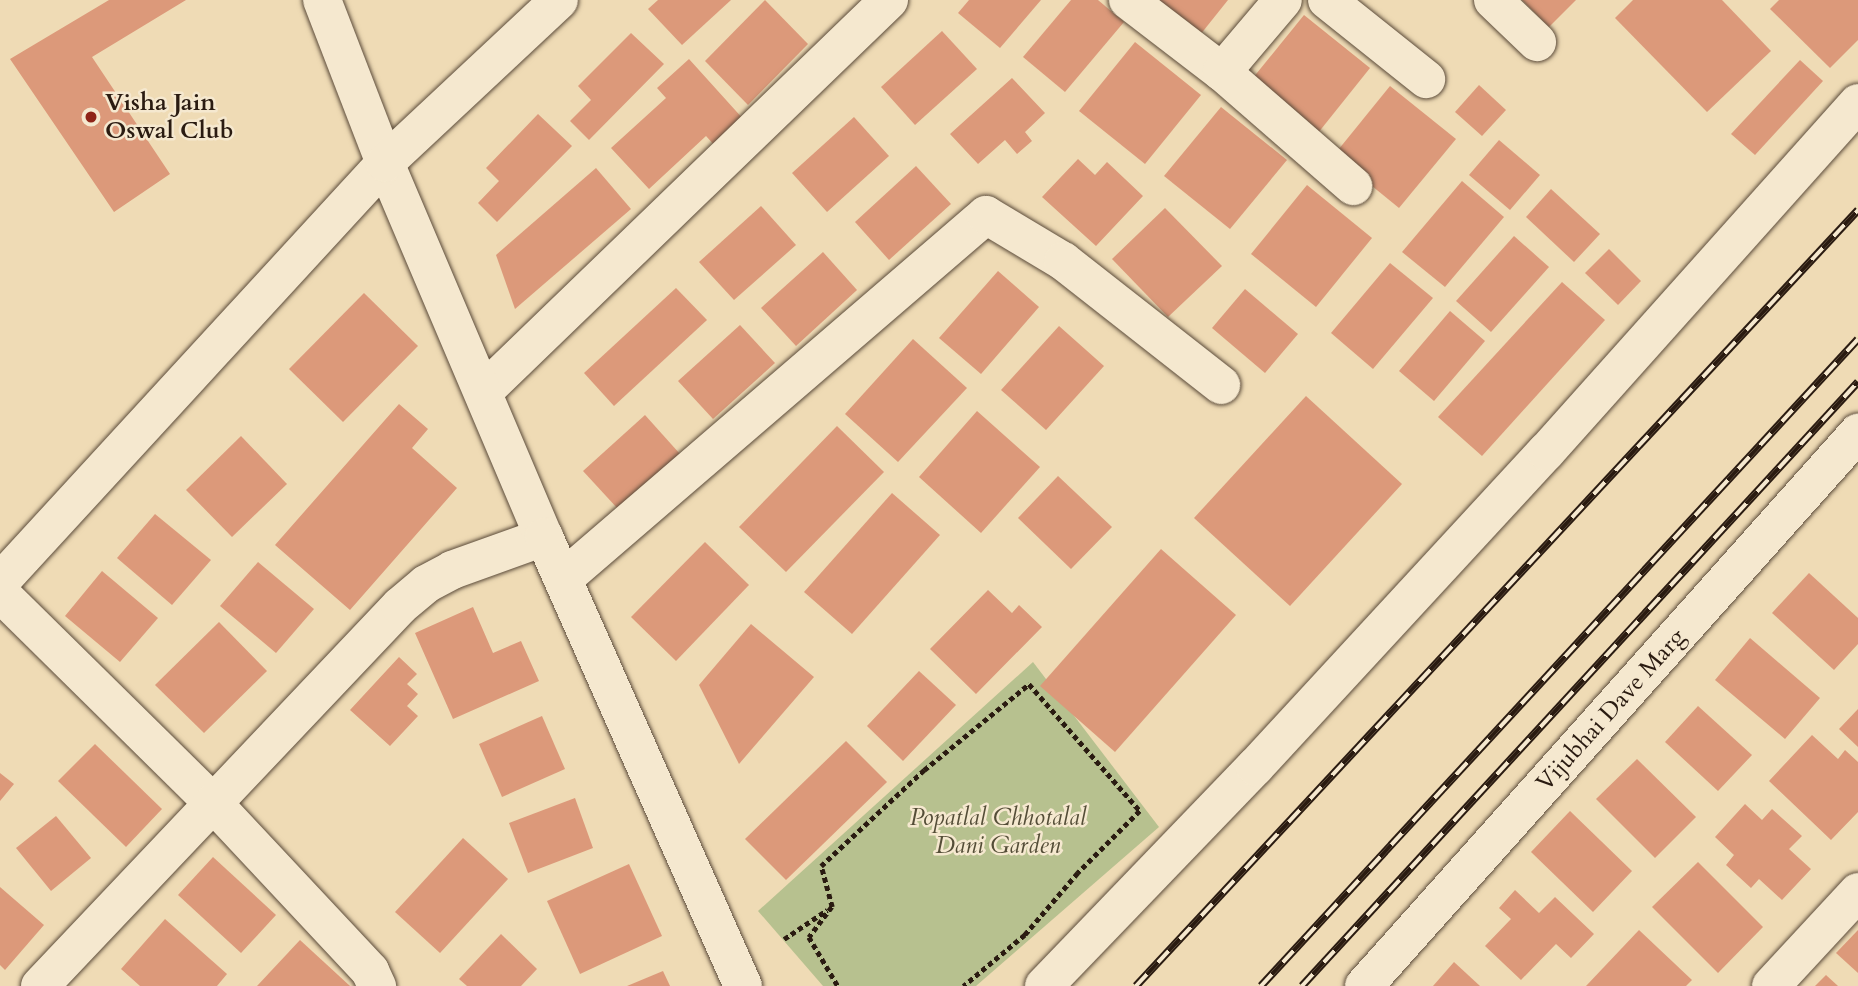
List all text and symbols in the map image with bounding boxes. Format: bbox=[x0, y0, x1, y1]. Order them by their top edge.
place label: Visha Jain Oswal Club bbox=[105, 89, 234, 145]
marker: Visha Jain Oswal Club bbox=[83, 109, 99, 125]
street label: Vijubhai Dave Marg bbox=[1531, 623, 1691, 797]
park label: Popatlal Chhotalal Dani Garden bbox=[910, 804, 1086, 860]

